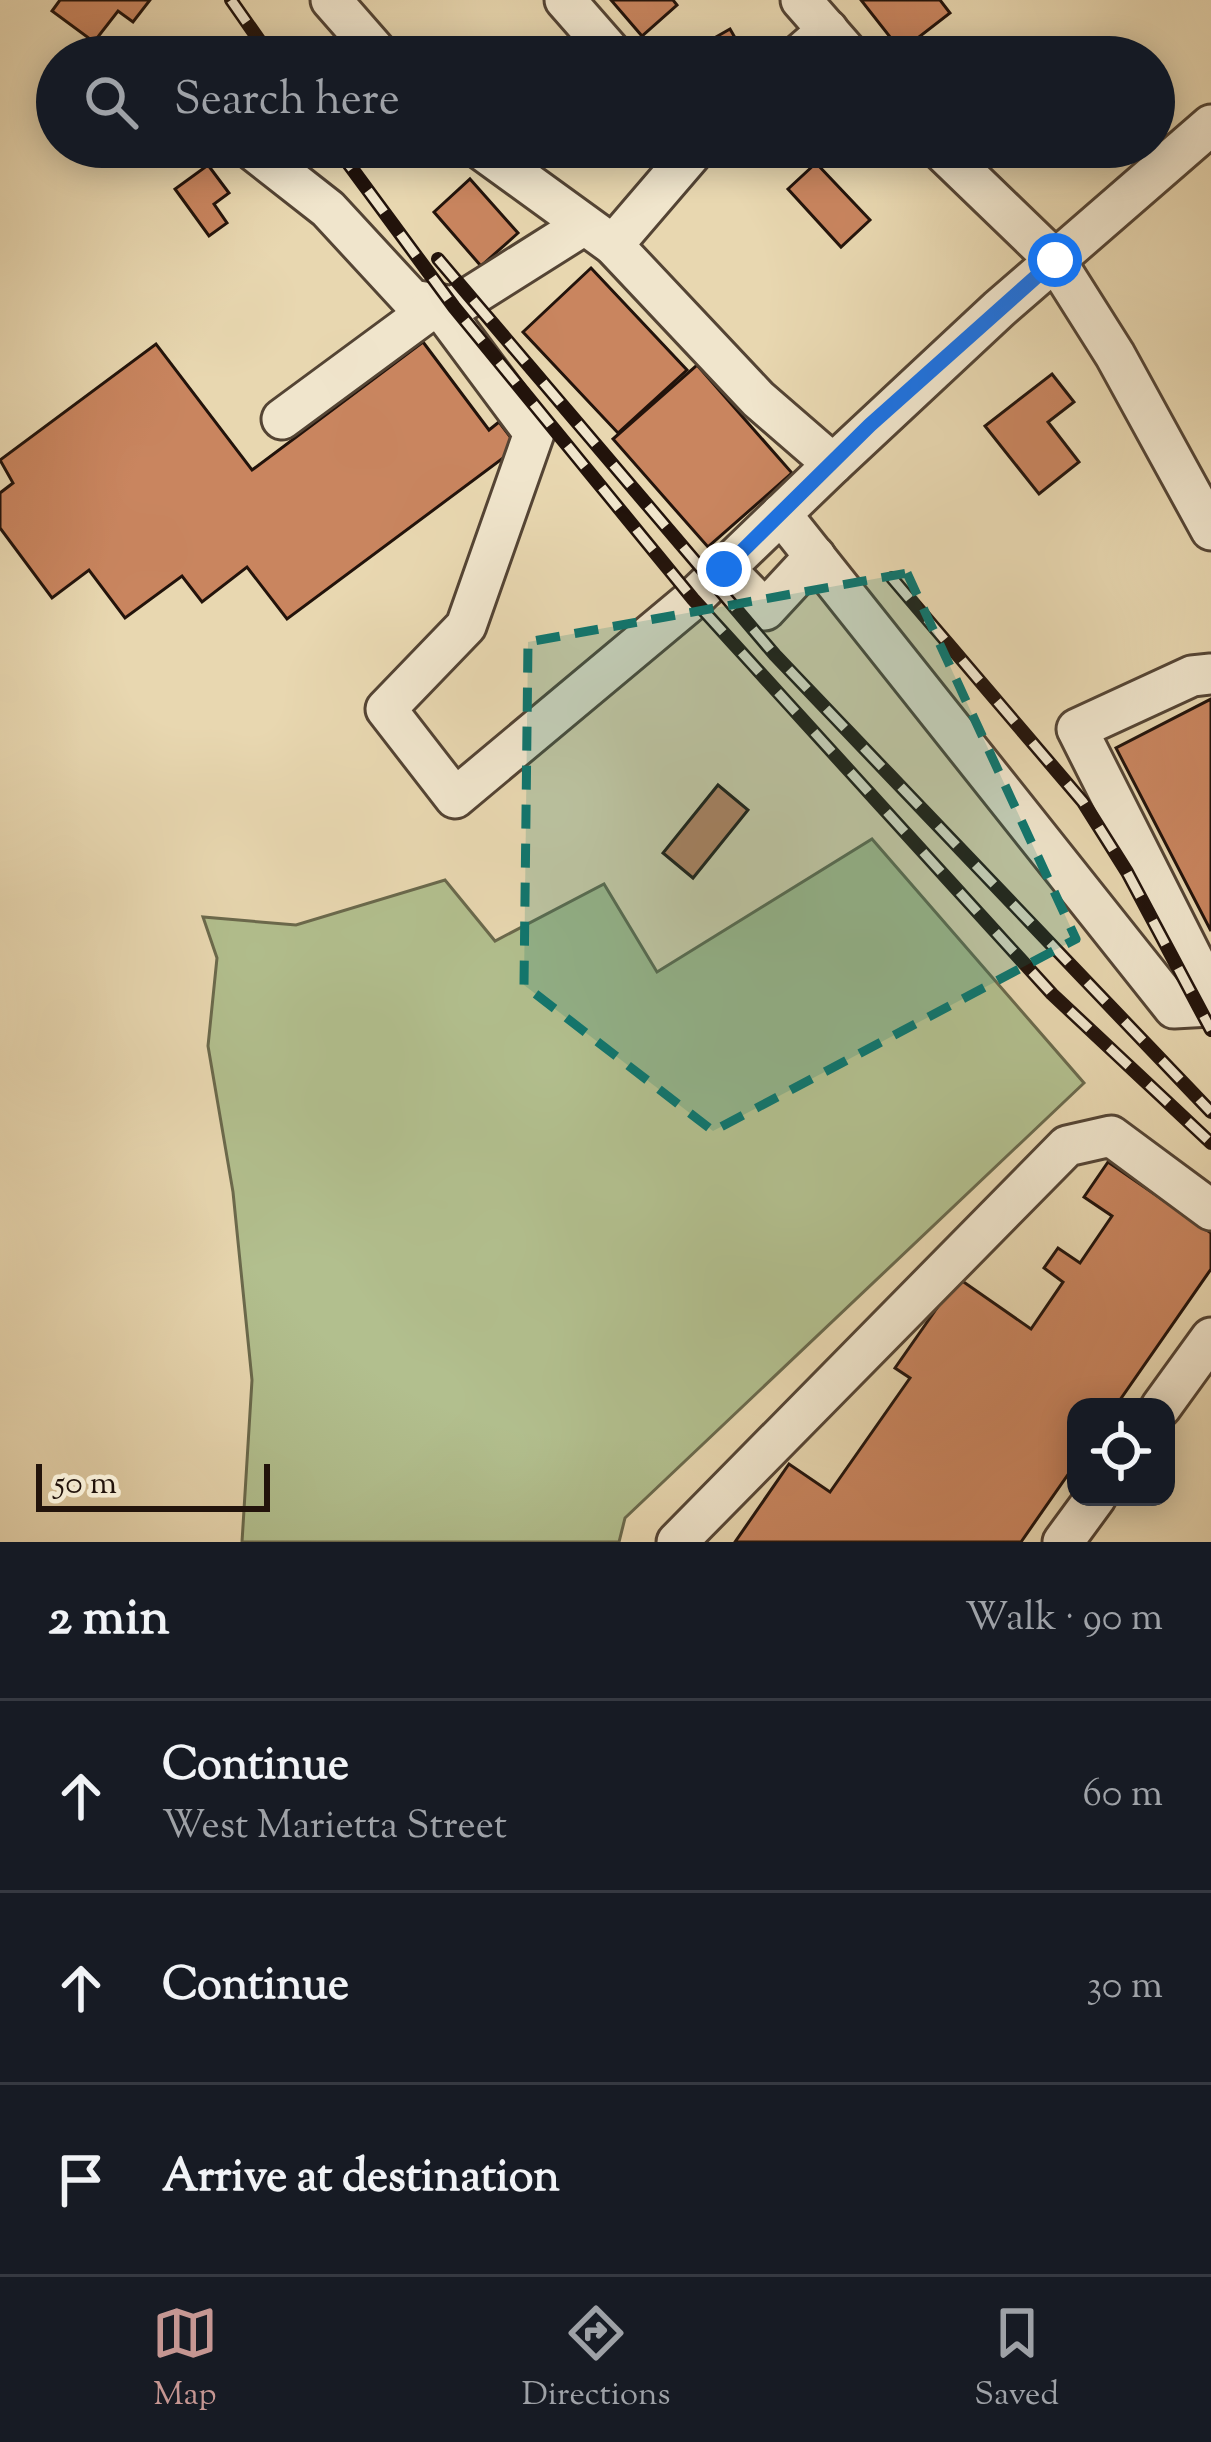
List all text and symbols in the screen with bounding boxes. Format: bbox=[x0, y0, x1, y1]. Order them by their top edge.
search box bbox=[36, 36, 1175, 168]
icon: search bbox=[78, 69, 144, 135]
text: Search here bbox=[174, 70, 400, 135]
route start bbox=[1028, 233, 1082, 287]
route end bbox=[697, 542, 751, 596]
map controls bbox=[1067, 1398, 1175, 1506]
button: locate bbox=[1067, 1398, 1175, 1506]
scale bar bbox=[36, 1458, 270, 1511]
text: 50 m bbox=[54, 1461, 117, 1509]
text: 2 min bbox=[48, 1584, 170, 1657]
text: Walk · 90 m bbox=[965, 1592, 1163, 1648]
text: Continue bbox=[162, 1735, 349, 1800]
icon: ahead bbox=[48, 1763, 114, 1829]
text: 60 m bbox=[1082, 1768, 1163, 1824]
text: West Marietta Street bbox=[162, 1800, 507, 1856]
icon: ahead bbox=[48, 1955, 114, 2021]
text: Continue bbox=[162, 1955, 349, 2020]
text: 30 m bbox=[1086, 1960, 1163, 2016]
icon: arrive bbox=[48, 2147, 114, 2213]
text: Arrive at destination bbox=[162, 2147, 560, 2212]
tab: Map bbox=[152, 2300, 218, 2420]
tab: Directions bbox=[522, 2300, 671, 2420]
tab: Saved bbox=[974, 2300, 1059, 2420]

